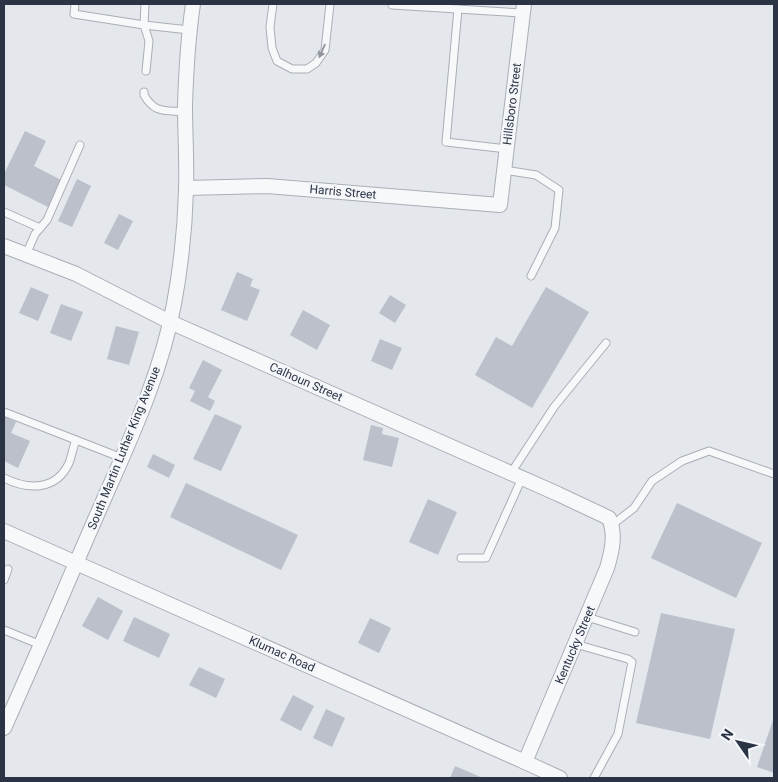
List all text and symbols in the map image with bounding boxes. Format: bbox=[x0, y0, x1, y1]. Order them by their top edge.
one-way arrow bbox=[318, 44, 327, 59]
street label: Hillsboro Street bbox=[500, 62, 524, 146]
street label: Harris Street bbox=[309, 182, 377, 202]
street label: Calhoun Street bbox=[267, 360, 345, 404]
street label: South Martin Luther King Avenue bbox=[85, 364, 163, 532]
street label: Kentucky Street bbox=[552, 604, 598, 686]
street label: Klumac Road bbox=[247, 633, 317, 675]
north arrow bbox=[713, 717, 763, 767]
text: N bbox=[718, 726, 737, 743]

